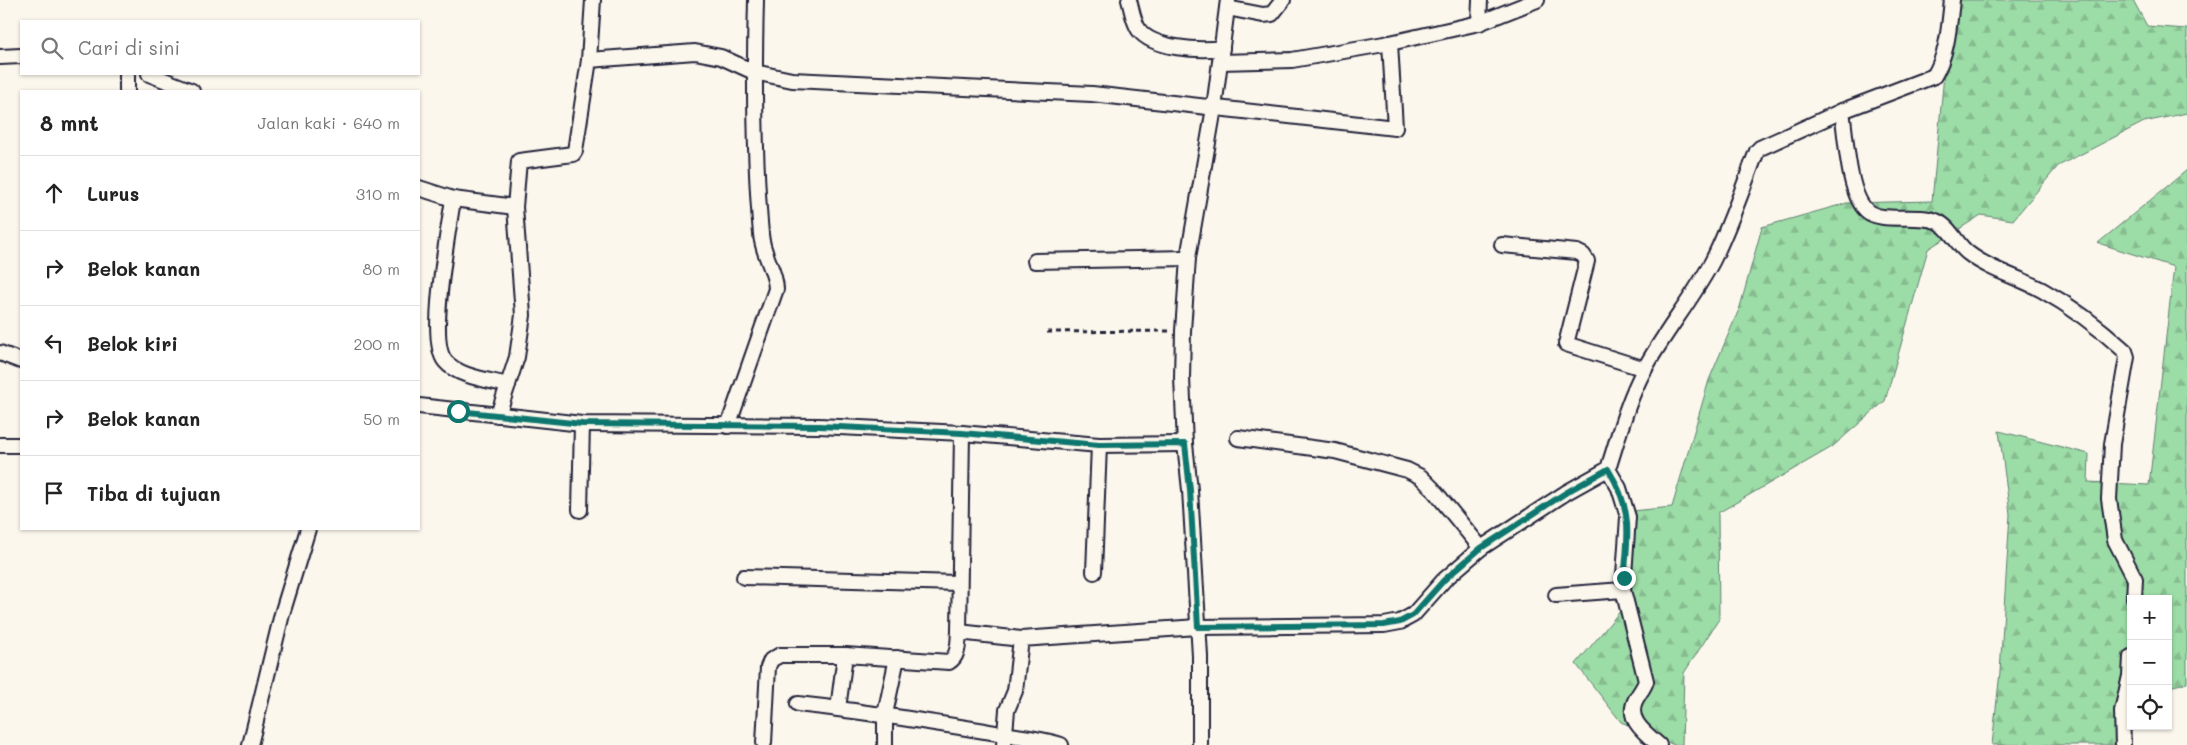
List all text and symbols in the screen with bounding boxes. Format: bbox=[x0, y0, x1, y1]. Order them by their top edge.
search box bbox=[20, 20, 420, 75]
icon: search bbox=[38, 34, 66, 62]
text: Cari di sini bbox=[78, 35, 180, 60]
text: 8 mnt bbox=[40, 109, 99, 136]
text: Jalan kaki · 640 m bbox=[257, 112, 400, 133]
icon: ahead bbox=[40, 179, 68, 207]
text: Lurus bbox=[87, 181, 139, 206]
text: 310 m bbox=[356, 183, 400, 204]
icon: right bbox=[40, 254, 68, 282]
text: Belok kanan bbox=[87, 256, 200, 281]
text: 80 m bbox=[363, 258, 400, 279]
icon: left bbox=[40, 329, 68, 357]
text: Belok kiri bbox=[87, 331, 178, 356]
text: 200 m bbox=[353, 333, 400, 354]
route start bbox=[447, 400, 470, 423]
icon: right bbox=[40, 404, 68, 432]
text: Belok kanan bbox=[87, 406, 200, 431]
text: 50 m bbox=[363, 408, 400, 429]
icon: arrive bbox=[40, 479, 68, 507]
text: Tiba di tujuan bbox=[87, 481, 220, 506]
route end bbox=[1613, 567, 1636, 590]
map controls bbox=[2127, 595, 2172, 730]
button: + bbox=[2127, 595, 2172, 640]
button: − bbox=[2127, 640, 2172, 685]
button: locate bbox=[2127, 685, 2172, 730]

